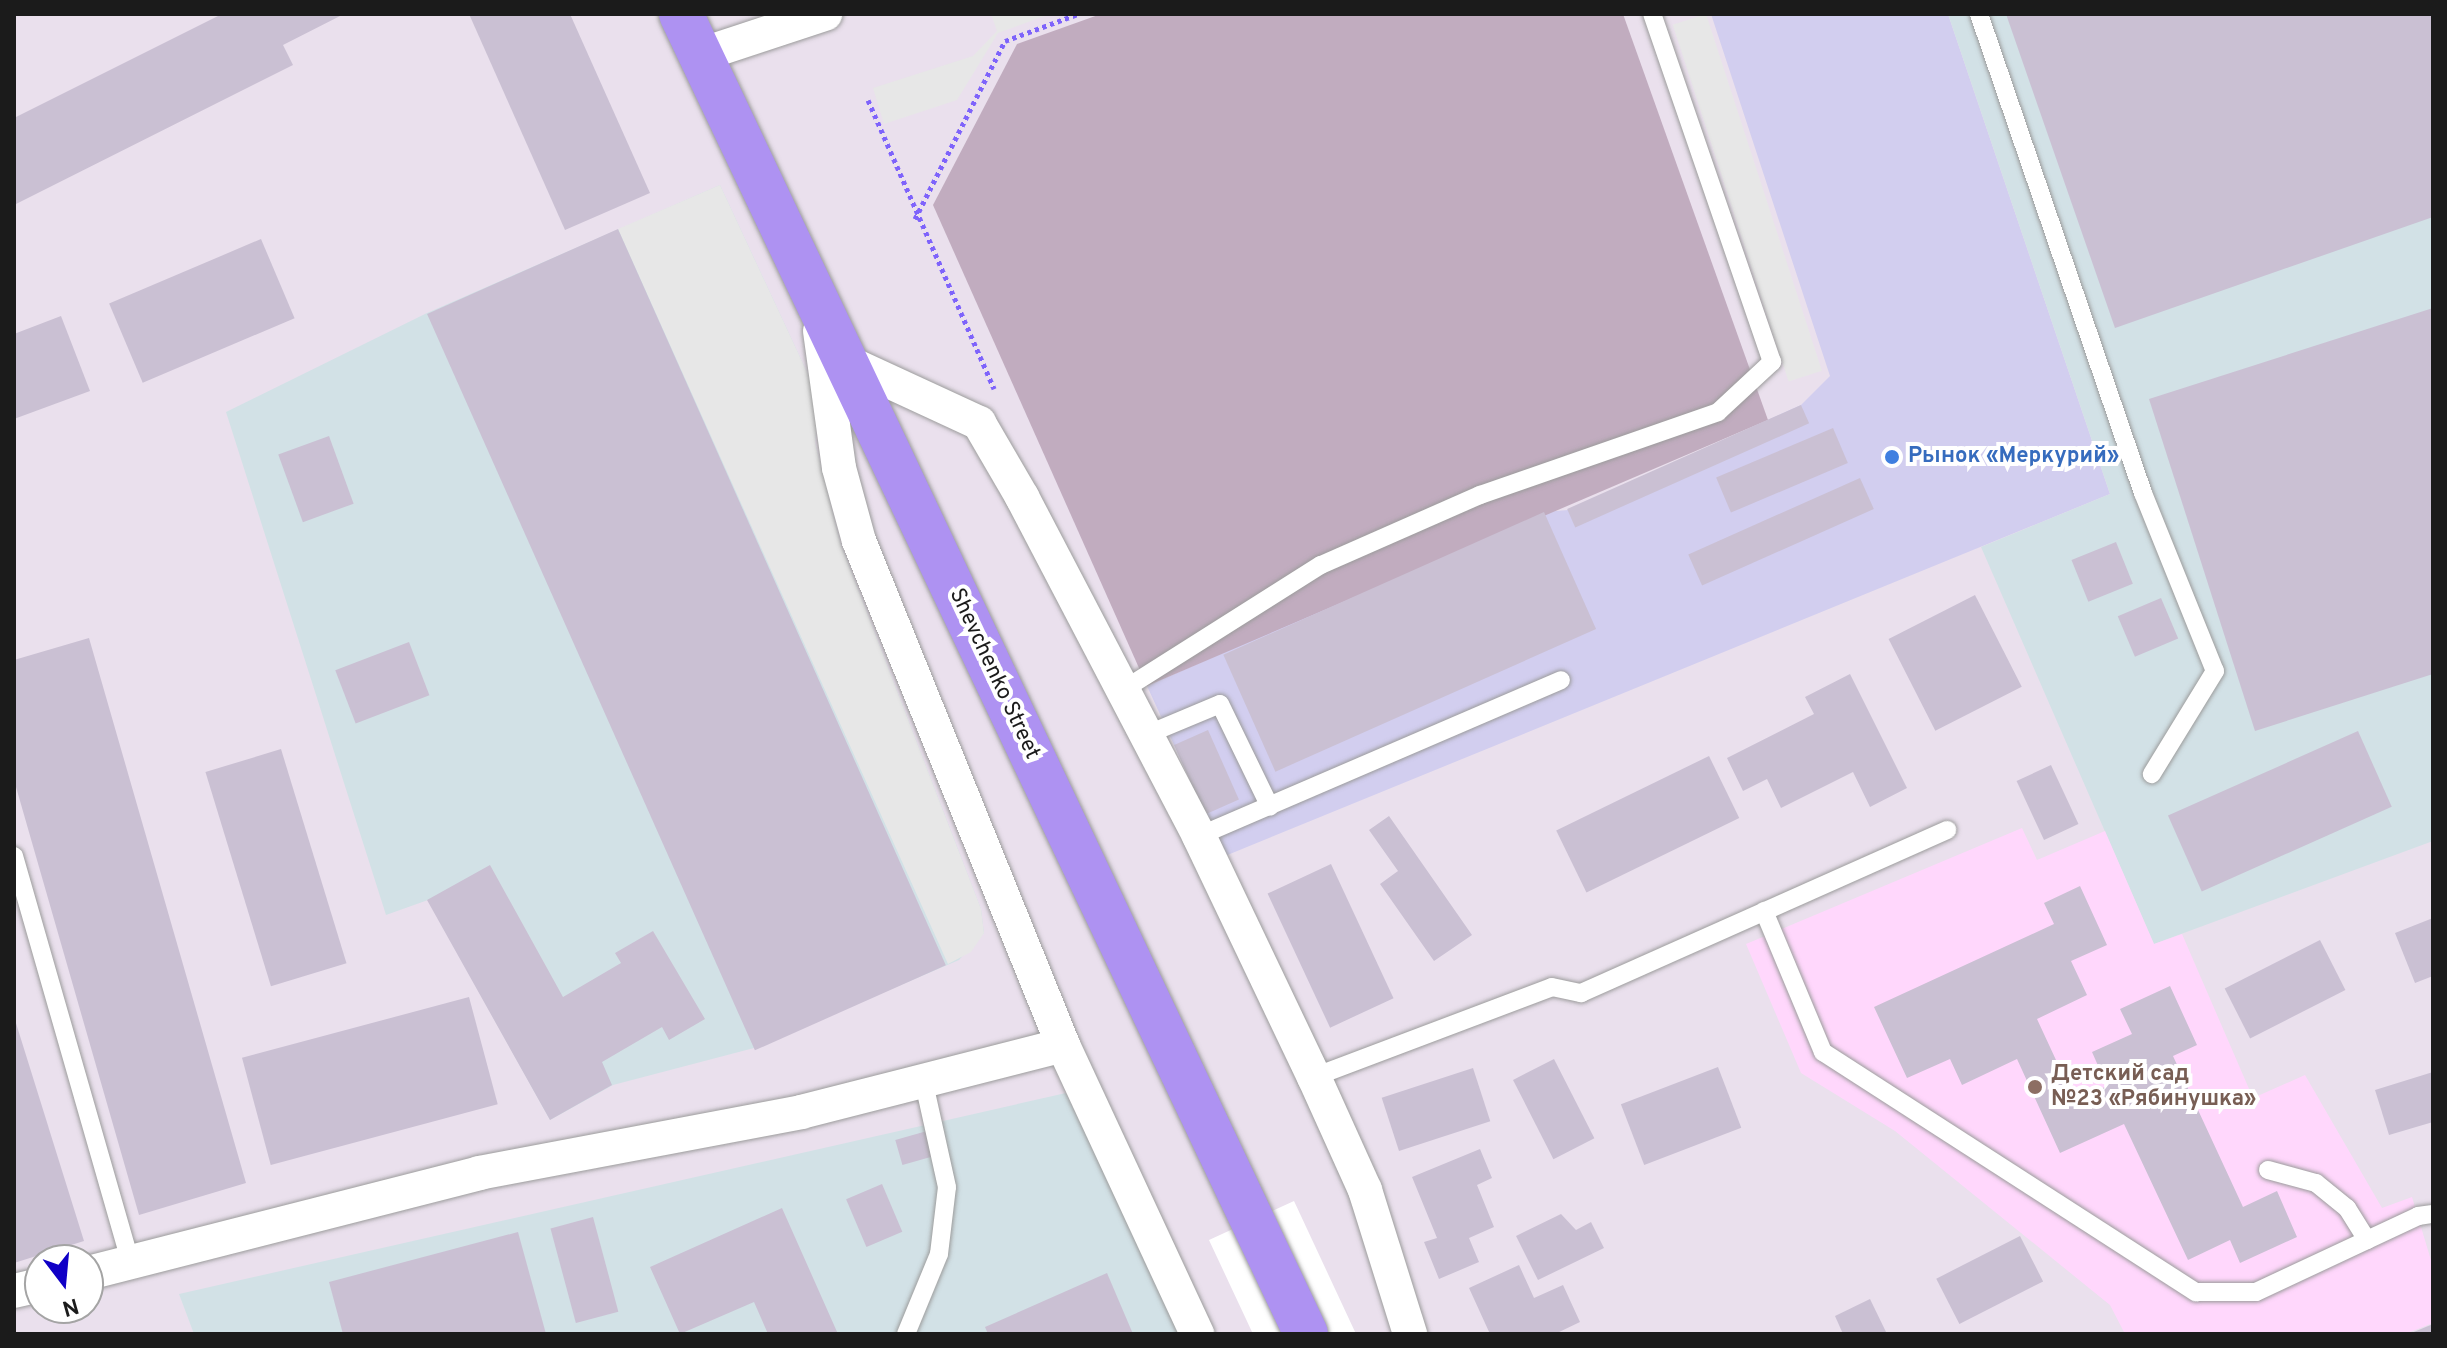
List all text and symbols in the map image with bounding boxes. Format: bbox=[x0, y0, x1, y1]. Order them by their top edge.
place label: Рынок «Меркурий» bbox=[1908, 444, 2119, 470]
marker: Рынок «Меркурий» bbox=[1883, 448, 1901, 466]
street label: Shevchenko Street bbox=[943, 584, 1045, 764]
place label: Детский сад №23 «Рябинушка» bbox=[2051, 1061, 2256, 1112]
marker: Детский сад №23 «Рябинушка» bbox=[2026, 1078, 2044, 1096]
north arrow bbox=[24, 1244, 104, 1324]
text: N bbox=[59, 1290, 82, 1321]

